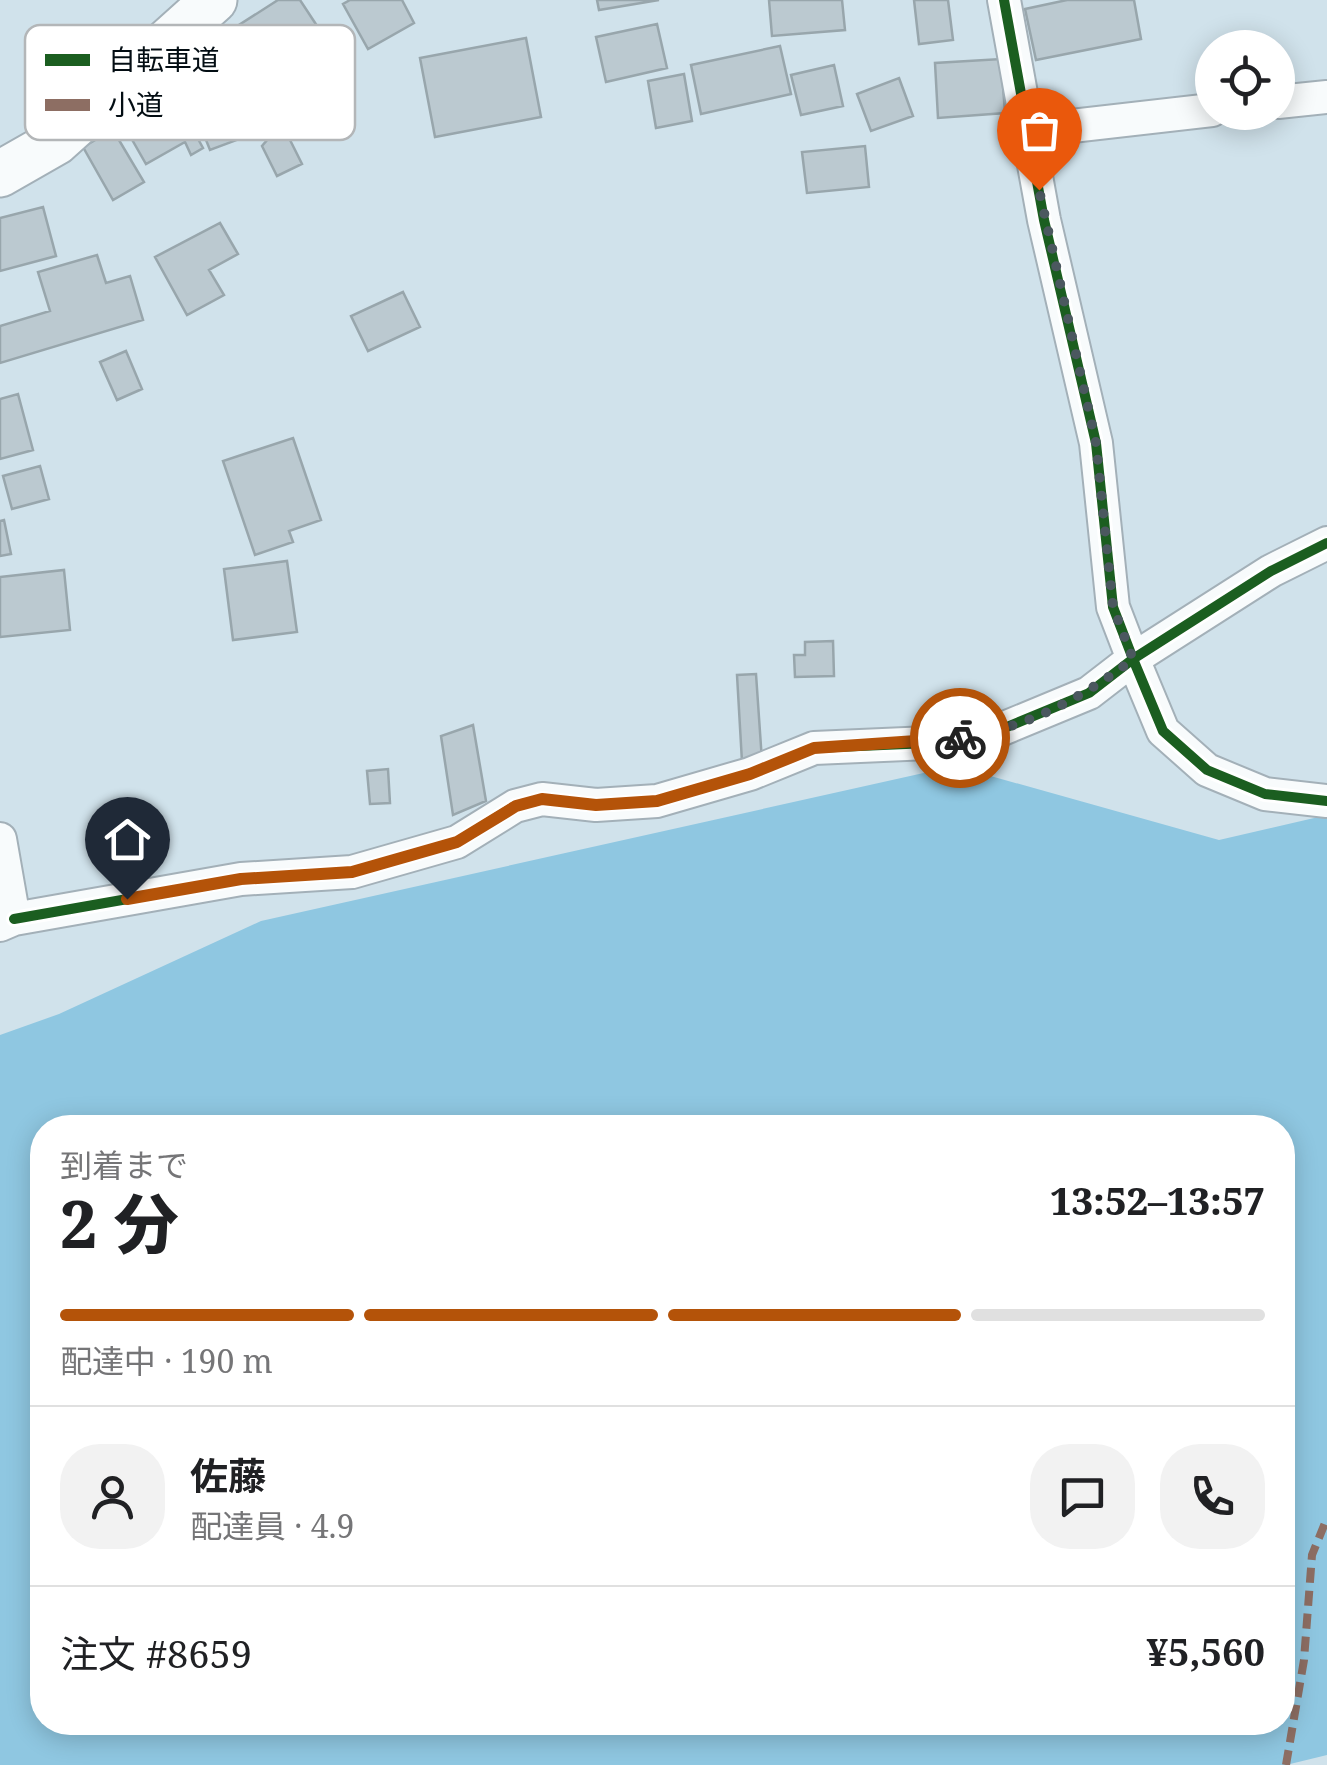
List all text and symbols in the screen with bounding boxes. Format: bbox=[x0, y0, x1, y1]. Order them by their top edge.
legend bbox=[25, 25, 355, 140]
map controls bbox=[1195, 30, 1295, 130]
button: locate bbox=[1195, 30, 1295, 130]
text: 自転車道 bbox=[108, 40, 220, 78]
text: 小道 bbox=[108, 85, 164, 123]
pin bbox=[997, 88, 1082, 191]
icon: bag bbox=[1012, 103, 1067, 158]
courier bbox=[910, 688, 1010, 788]
icon: bike bbox=[933, 711, 988, 766]
pin bbox=[85, 797, 170, 900]
icon: home bbox=[100, 812, 155, 867]
text: 到着まで bbox=[60, 1143, 188, 1186]
text: 13:52–13:57 bbox=[1050, 1174, 1265, 1226]
text: 2 分 bbox=[60, 1179, 179, 1267]
text: 配達中 · 190 m bbox=[60, 1339, 273, 1382]
button: person bbox=[60, 1444, 165, 1549]
button: chat bbox=[1030, 1444, 1135, 1549]
button: phone bbox=[1160, 1444, 1265, 1549]
text: 佐藤 bbox=[190, 1449, 266, 1501]
text: 配達員 · 4.9 bbox=[190, 1504, 354, 1547]
text: ¥5,560 bbox=[1146, 1625, 1265, 1677]
text: 注文 #8659 bbox=[60, 1627, 252, 1679]

